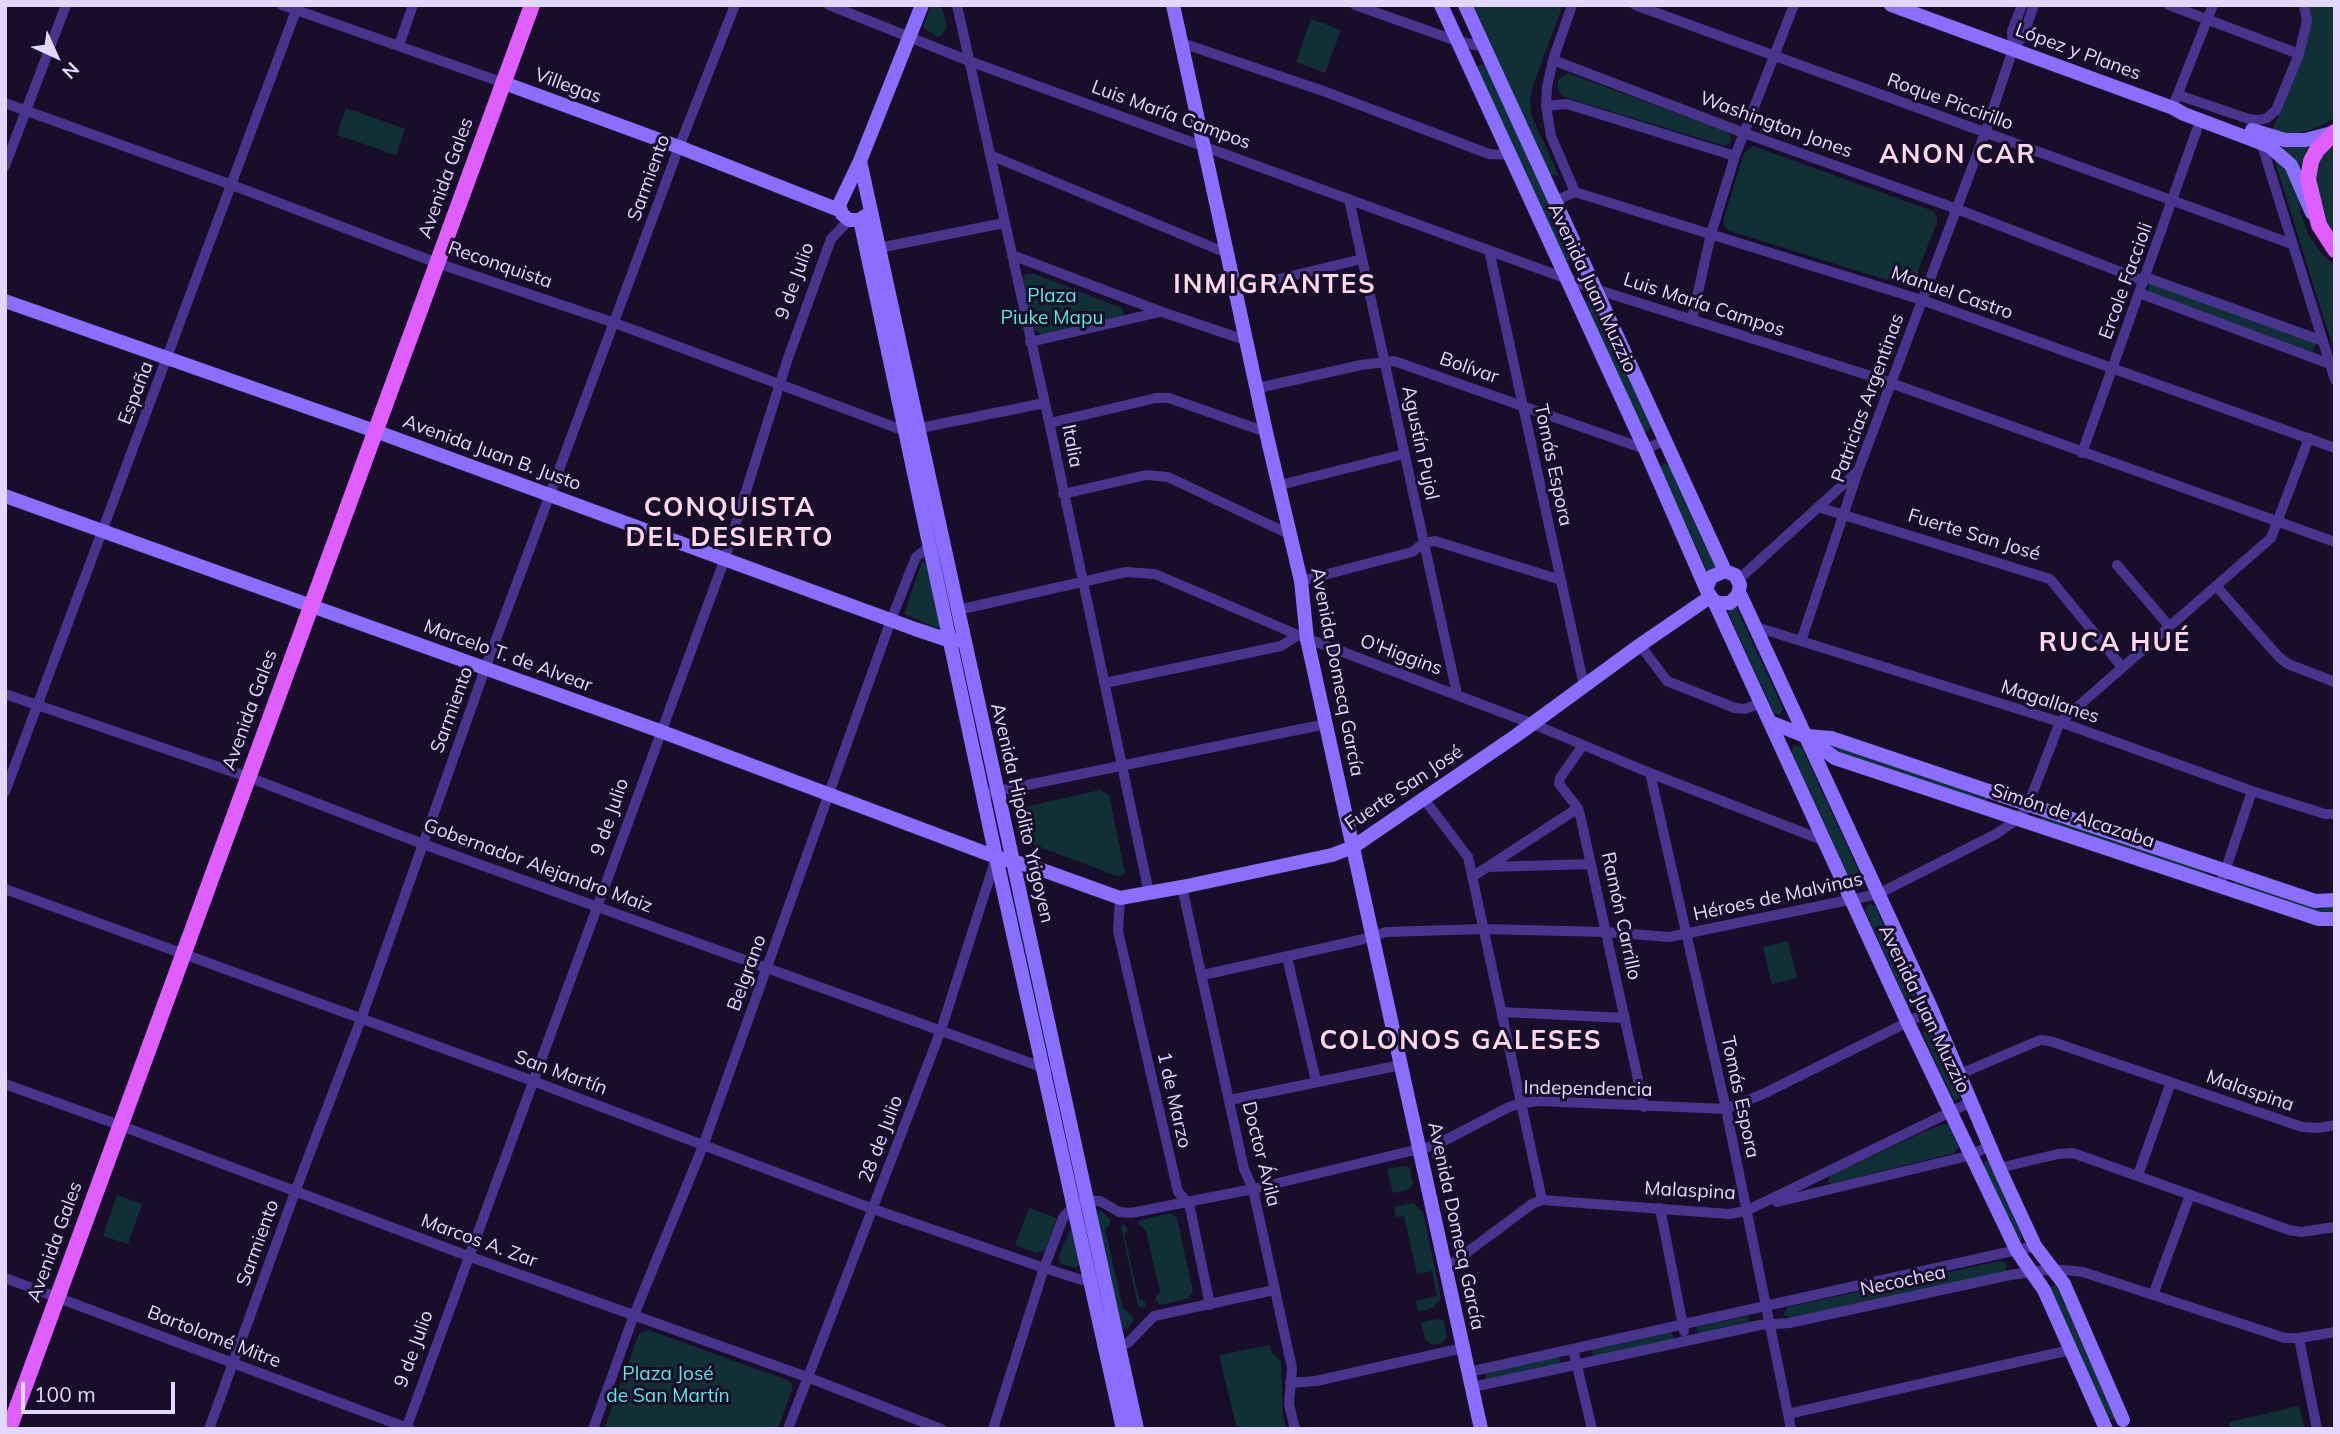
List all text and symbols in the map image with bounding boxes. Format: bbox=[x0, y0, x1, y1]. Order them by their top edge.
street label: López y Planes bbox=[2012, 19, 2144, 85]
north arrow bbox=[21, 21, 91, 91]
text: N bbox=[57, 57, 84, 84]
street label: Villegas bbox=[531, 63, 605, 109]
street label: Roque Piccirillo bbox=[1884, 69, 2016, 135]
street label: Luis María Campos bbox=[1088, 76, 1254, 154]
street label: Washington Jones bbox=[1697, 87, 1855, 163]
street label: Avenida Gales bbox=[414, 115, 478, 241]
street label: Sarmiento bbox=[623, 132, 675, 224]
district label: ANON CAR bbox=[1880, 139, 2036, 171]
street label: Avenida Juan Muzzio bbox=[1543, 200, 1641, 376]
street label: Ercole Faccioli bbox=[2094, 220, 2158, 342]
street label: Reconquista bbox=[445, 237, 555, 293]
street label: 9 de Julio bbox=[771, 239, 819, 323]
street label: Manuel Castro bbox=[1888, 261, 2016, 325]
street label: Luis María Campos bbox=[1621, 268, 1787, 342]
district label: INMIGRANTES bbox=[1175, 269, 1375, 301]
park label: Plaza Piuke Mapu bbox=[1001, 285, 1103, 329]
street label: Patricias Argentinas bbox=[1827, 311, 1909, 485]
street label: Bolívar bbox=[1436, 347, 1502, 389]
street label: España bbox=[114, 358, 158, 428]
street label: Agustín Pujol bbox=[1397, 384, 1443, 502]
street label: Tomás Espora bbox=[1529, 402, 1577, 528]
street label: Avenida Juan B. Justo bbox=[400, 410, 584, 496]
street label: Italia bbox=[1057, 423, 1087, 469]
district label: CONQUISTA DEL DESIERTO bbox=[627, 492, 833, 554]
street label: Fuerte San José bbox=[1905, 504, 2043, 566]
street label: Avenida Domecq García bbox=[1306, 566, 1368, 778]
street label: Marcelo T. de Alvear bbox=[421, 615, 595, 697]
district label: RUCA HUÉ bbox=[2040, 627, 2190, 659]
street label: O'Higgins bbox=[1357, 630, 1445, 680]
street label: Avenida Gales bbox=[218, 647, 282, 773]
street label: Sarmiento bbox=[426, 664, 478, 756]
street label: Magallanes bbox=[1998, 675, 2102, 729]
street label: Avenida Hipólito Yrigoyen bbox=[986, 701, 1058, 925]
street label: Fuerte San José bbox=[1341, 740, 1467, 836]
street label: 9 de Julio bbox=[586, 775, 634, 859]
street label: Simón de Alcazaba bbox=[1989, 779, 2157, 853]
street label: Gobernador Alejandro Maiz bbox=[420, 814, 656, 918]
street label: Ramón Carrillo bbox=[1596, 850, 1646, 982]
street label: Héroes de Malvinas bbox=[1691, 868, 1865, 926]
street label: Avenida Juan Muzzio bbox=[1873, 921, 1975, 1097]
street label: Belgrano bbox=[723, 932, 771, 1014]
district label: COLONOS GALESES bbox=[1321, 1025, 1601, 1057]
street label: Tomás Espora bbox=[1716, 1034, 1764, 1160]
street label: San Martín bbox=[512, 1046, 610, 1100]
street label: 1 de Marzo bbox=[1152, 1050, 1196, 1150]
street label: Malaspina bbox=[2203, 1065, 2297, 1117]
street label: Independencia bbox=[1523, 1076, 1653, 1102]
street label: 28 de Julio bbox=[854, 1092, 908, 1186]
street label: Doctor Ávila bbox=[1237, 1099, 1285, 1209]
street label: Avenida Domecq García bbox=[1423, 1120, 1489, 1332]
street label: Malaspina bbox=[1644, 1177, 1736, 1205]
street label: Avenida Gales bbox=[23, 1179, 87, 1305]
street label: Sarmiento bbox=[232, 1197, 284, 1289]
street label: Marcos A. Zar bbox=[418, 1209, 540, 1273]
street label: Necochea bbox=[1858, 1261, 1948, 1301]
street label: Bartolomé Mitre bbox=[144, 1301, 284, 1373]
street label: 9 de Julio bbox=[390, 1307, 438, 1391]
park label: Plaza José de San Martín bbox=[606, 1363, 730, 1407]
scale bar bbox=[24, 1368, 178, 1412]
text: 100 m bbox=[34, 1381, 96, 1407]

